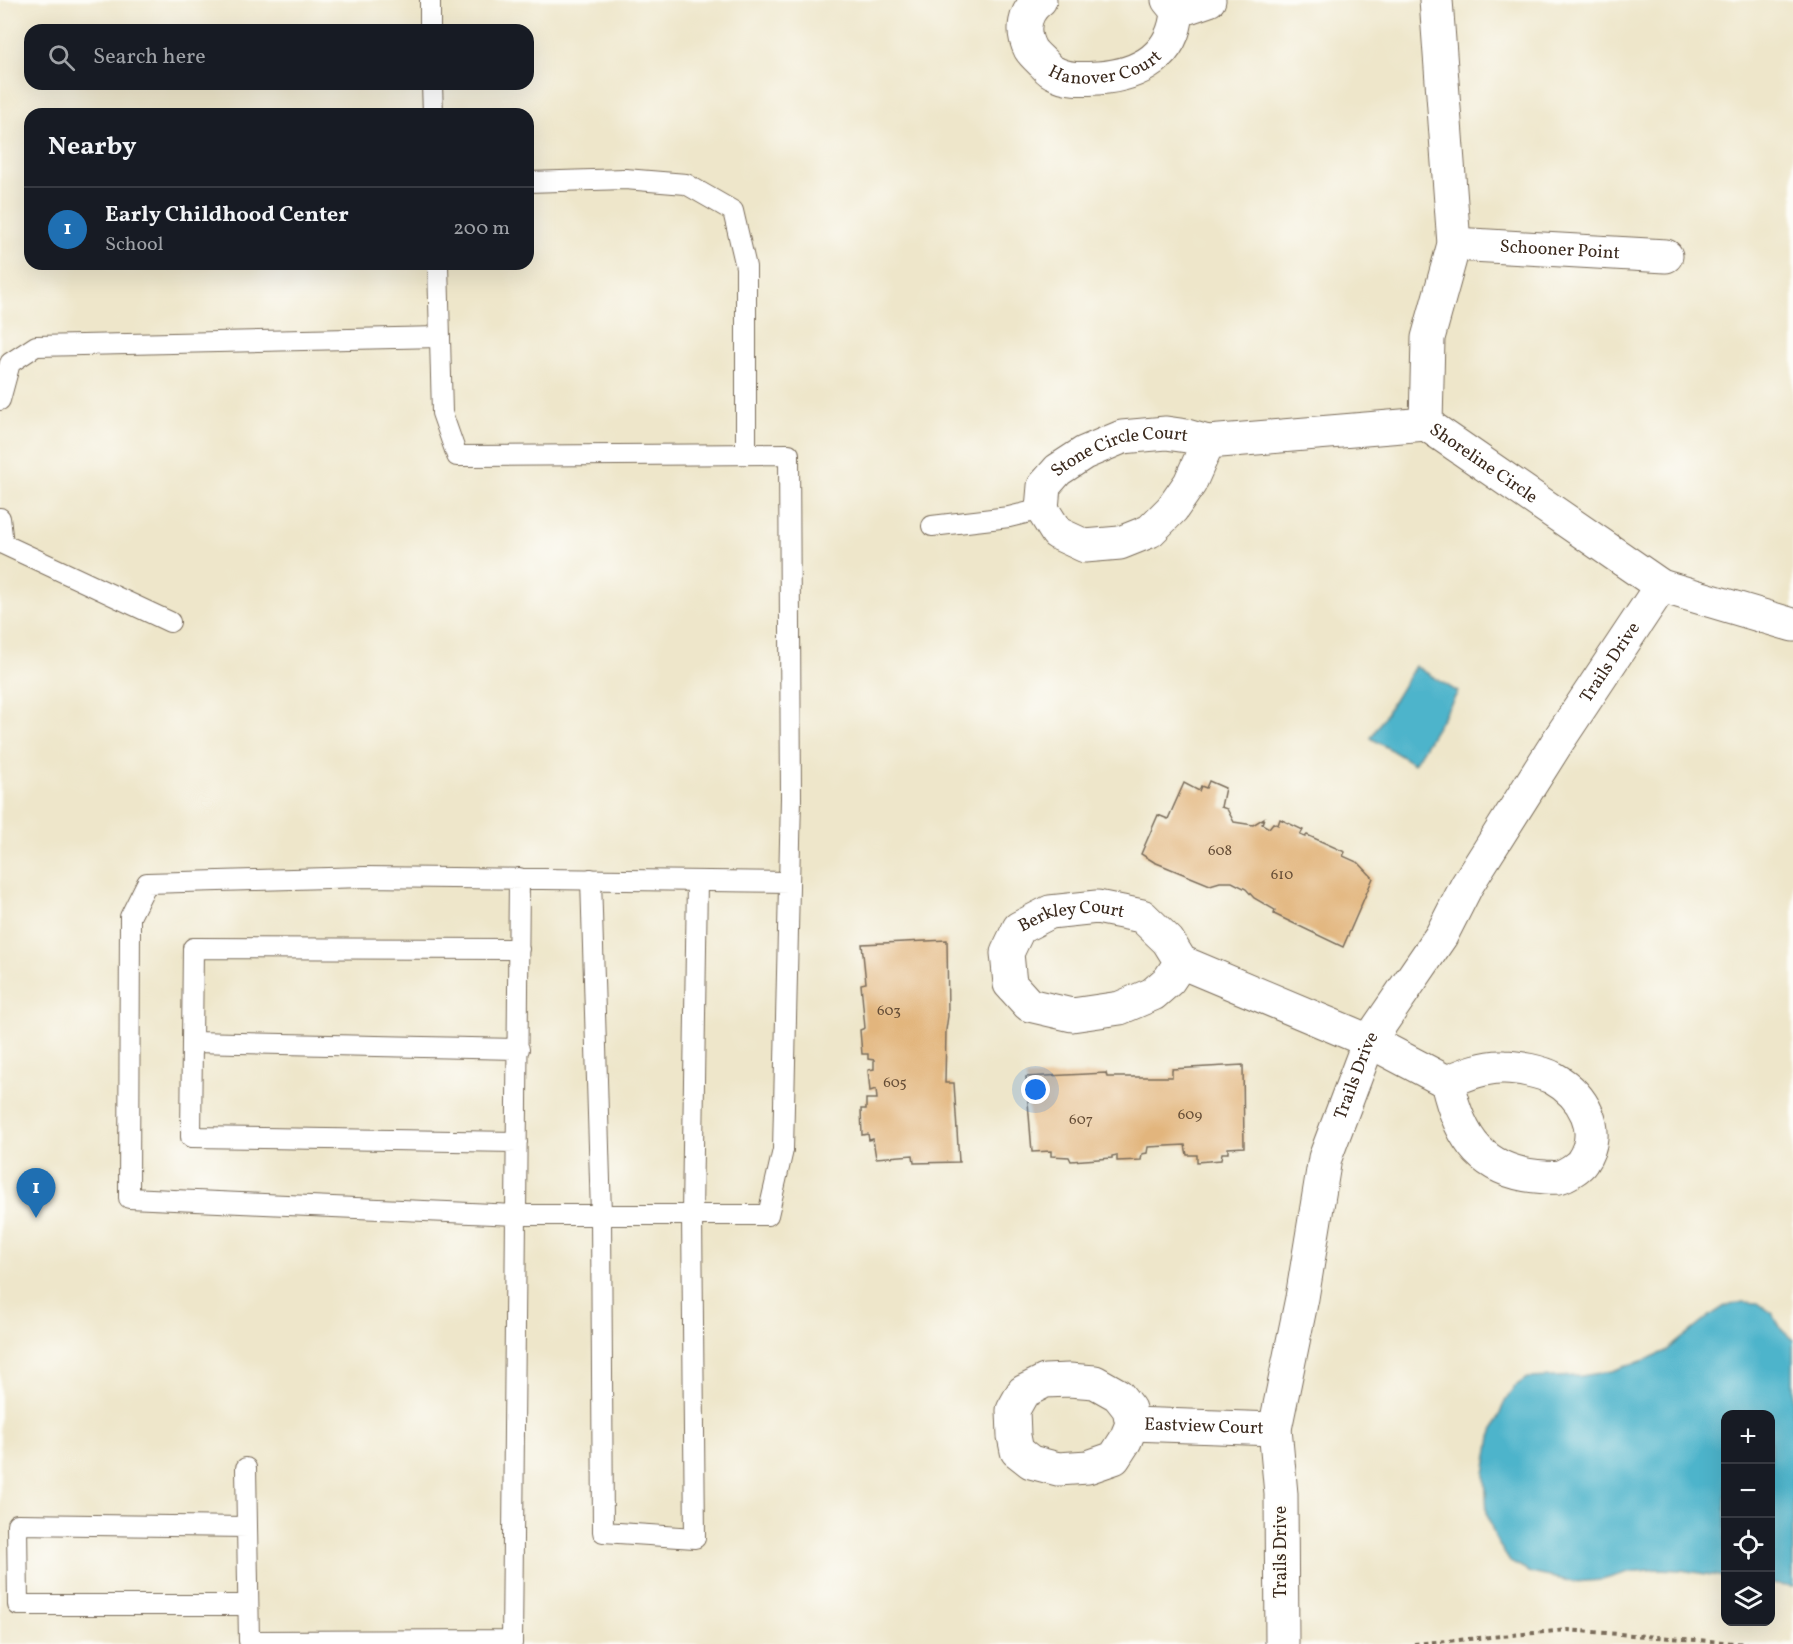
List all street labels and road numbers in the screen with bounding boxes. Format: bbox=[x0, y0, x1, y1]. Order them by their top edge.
street label: Hanover Court bbox=[1044, 45, 1168, 91]
street label: Schooner Point bbox=[1499, 234, 1620, 266]
street label: Shoreline Circle bbox=[1424, 417, 1543, 510]
street label: Stone Circle Court bbox=[1045, 420, 1190, 482]
street label: Trails Drive bbox=[1574, 617, 1646, 708]
street label: Berkley Court bbox=[1014, 894, 1127, 939]
street label: Trails Drive bbox=[1328, 1026, 1385, 1123]
street label: Eastview Court bbox=[1144, 1412, 1264, 1441]
street label: Trails Drive bbox=[1269, 1506, 1294, 1598]

